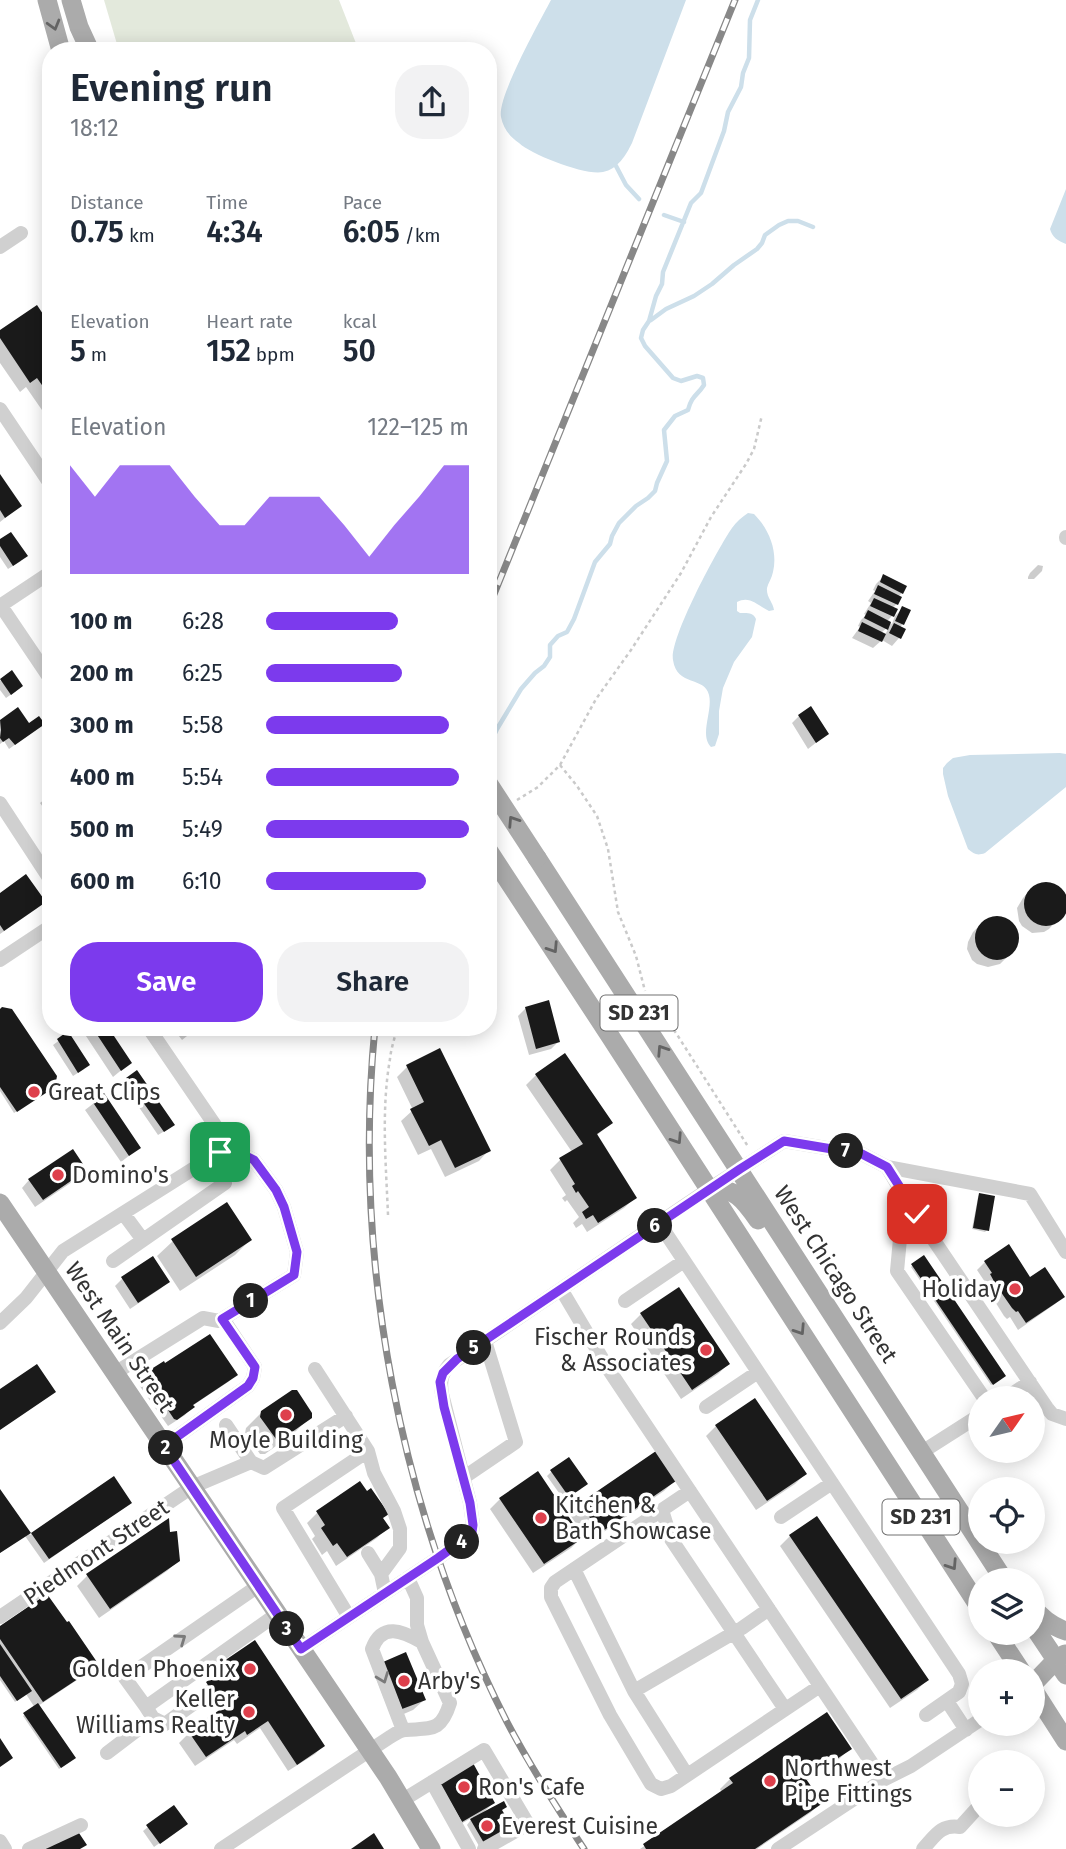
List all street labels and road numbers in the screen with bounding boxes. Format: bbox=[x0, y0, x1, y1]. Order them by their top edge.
road number: SD 231 bbox=[600, 996, 678, 1030]
street label: West Chicago Street bbox=[768, 1180, 904, 1368]
street label: West Main Street bbox=[59, 1257, 181, 1418]
street label: Piedmont Street bbox=[18, 1493, 175, 1611]
road number: SD 231 bbox=[883, 1500, 960, 1534]

